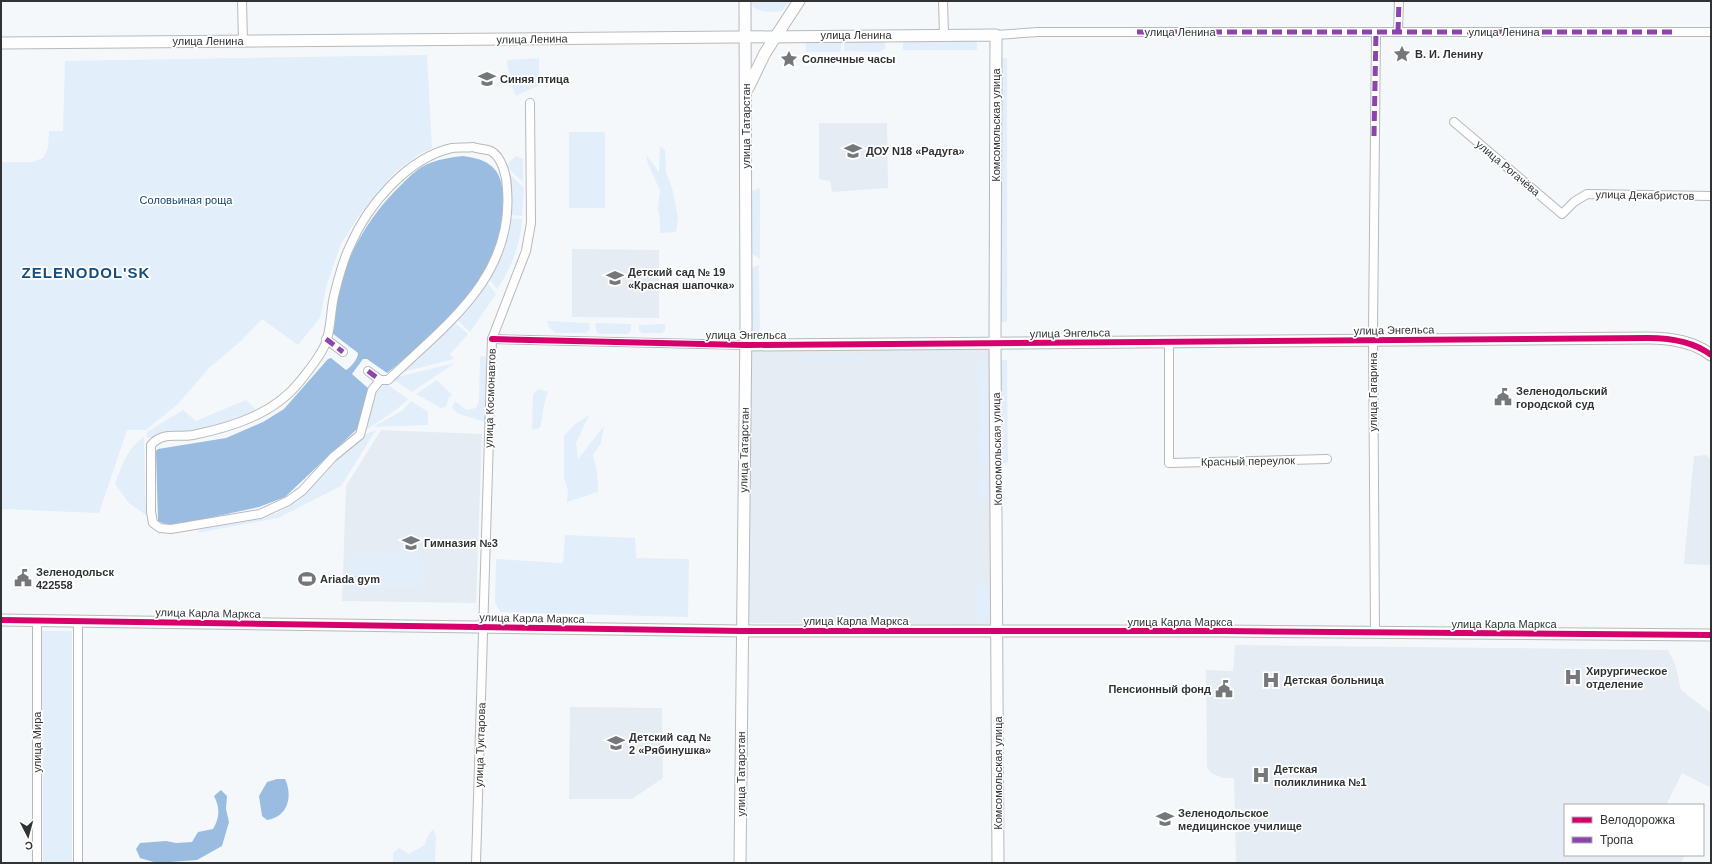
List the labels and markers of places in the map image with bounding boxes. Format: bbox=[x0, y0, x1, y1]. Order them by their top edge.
place icon: В. И. Ленину bbox=[1392, 44, 1412, 64]
place label: В. И. Ленину bbox=[1415, 48, 1484, 60]
place icon: Солнечные часы bbox=[779, 49, 799, 69]
place label: Солнечные часы bbox=[802, 53, 895, 65]
school or university icon: Синяя птица bbox=[477, 69, 497, 89]
place label: Синяя птица bbox=[500, 73, 570, 85]
school or university icon: ДОУ N18 «Радуга» bbox=[843, 141, 863, 161]
place label: ДОУ N18 «Радуга» bbox=[866, 145, 965, 157]
place label: Детский сад № 19 «Красная шапочка» bbox=[628, 266, 735, 291]
school or university icon: Детский сад № 19 «Красная шапочка» bbox=[605, 268, 625, 288]
place label: Зеленодольский городской суд bbox=[1516, 385, 1608, 410]
public building icon: Зеленодольский городской суд bbox=[1493, 387, 1513, 407]
school or university icon: Гимназия №3 bbox=[401, 533, 421, 553]
place label: Гимназия №3 bbox=[424, 537, 498, 549]
place label: Зеленодольск 422558 bbox=[36, 566, 114, 591]
public building icon: Зеленодольск 422558 bbox=[13, 568, 33, 588]
sports icon: Ariada gym bbox=[297, 569, 317, 589]
place label: Ariada gym bbox=[320, 573, 380, 585]
place label: Хирургическое отделение bbox=[1586, 665, 1667, 690]
hospital icon: Хирургическое отделение bbox=[1563, 667, 1583, 687]
hospital icon: Детская больница bbox=[1261, 670, 1281, 690]
place label: Детская больница bbox=[1284, 674, 1385, 686]
public building icon: Пенсионный фонд bbox=[1214, 679, 1234, 699]
place label: Пенсионный фонд bbox=[1108, 683, 1211, 695]
place label: Детский сад № 2 «Рябинушка» bbox=[629, 731, 711, 756]
school or university icon: Детский сад № 2 «Рябинушка» bbox=[606, 733, 626, 753]
place label: Детская поликлиника №1 bbox=[1274, 763, 1367, 788]
hospital icon: Детская поликлиника №1 bbox=[1251, 765, 1271, 785]
place label: Зеленодольское медицинское училище bbox=[1178, 807, 1302, 832]
school or university icon: Зеленодольское медицинское училище bbox=[1155, 809, 1175, 829]

